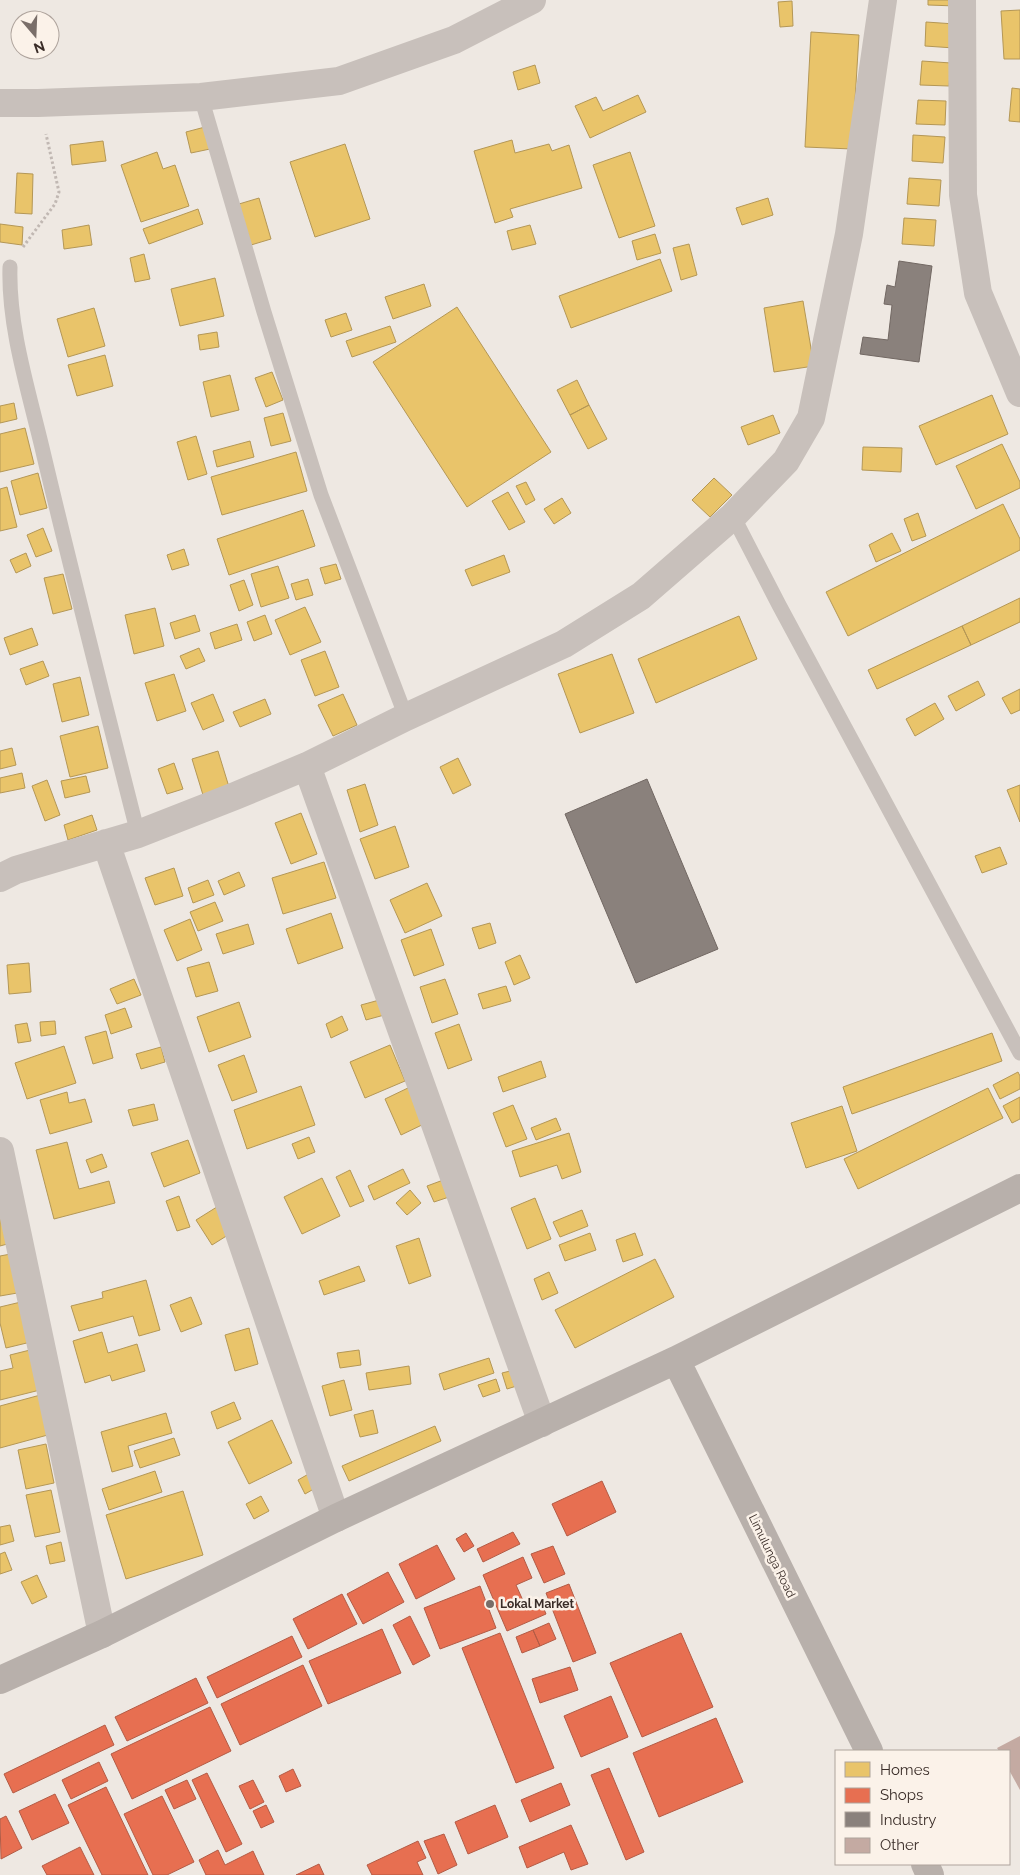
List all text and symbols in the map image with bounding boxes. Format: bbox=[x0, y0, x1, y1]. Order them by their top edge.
north arrow bbox=[10, 10, 60, 60]
text: N bbox=[32, 38, 47, 57]
street label: Limulunga Road bbox=[746, 1512, 798, 1600]
place label: Lokal Market bbox=[500, 1597, 574, 1611]
marker: Lokal Market bbox=[484, 1598, 496, 1610]
legend bbox=[835, 1750, 1010, 1865]
text: Homes bbox=[880, 1761, 930, 1779]
text: Shops bbox=[880, 1786, 923, 1804]
text: Industry bbox=[880, 1811, 936, 1829]
text: Other bbox=[880, 1836, 920, 1854]

